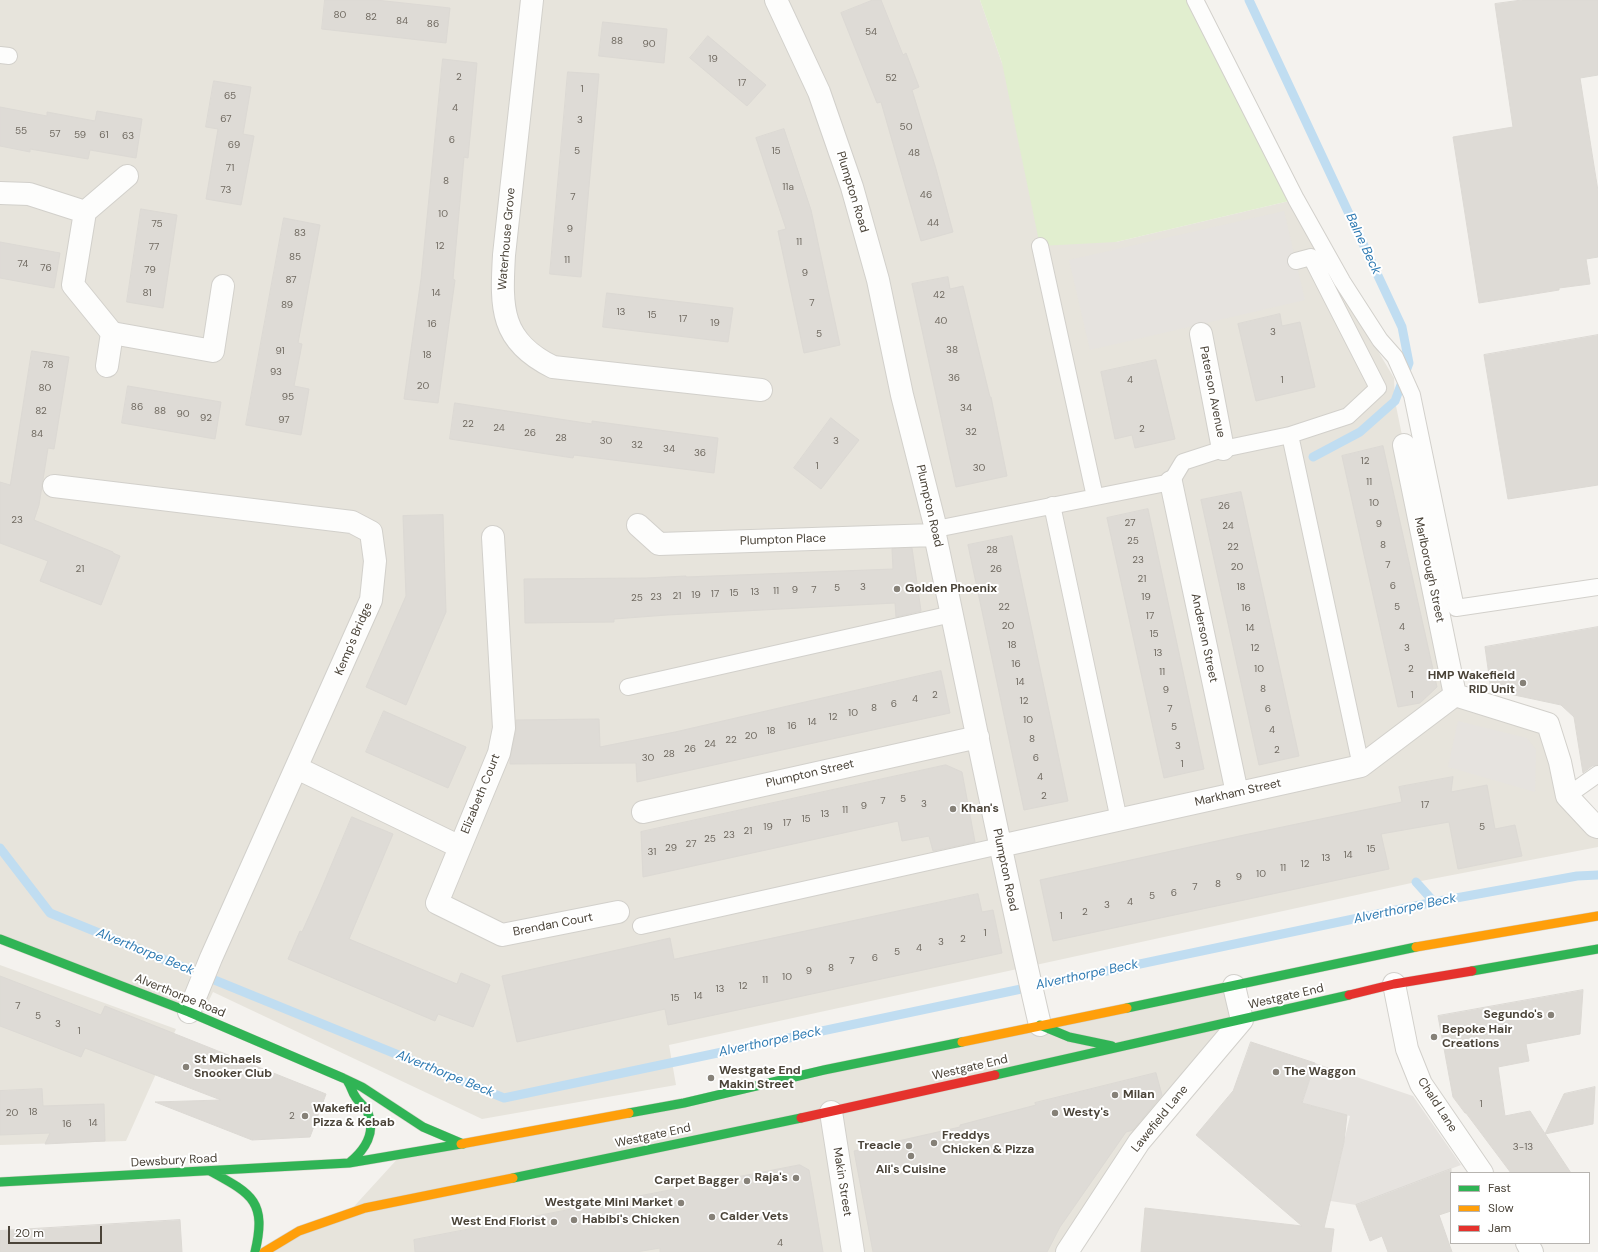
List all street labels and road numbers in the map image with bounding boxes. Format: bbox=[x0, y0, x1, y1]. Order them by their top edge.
street label: Plumpton Road bbox=[833, 150, 871, 234]
street label: Waterhouse Grove bbox=[495, 187, 519, 291]
street label: Paterson Avenue bbox=[1196, 345, 1228, 439]
street label: Plumpton Road bbox=[913, 463, 945, 549]
street label: Marlborough Street bbox=[1411, 516, 1447, 624]
street label: Plumpton Place bbox=[740, 531, 826, 549]
street label: Anderson Street bbox=[1188, 592, 1220, 684]
street label: Kemp's Bridge bbox=[332, 600, 376, 678]
street label: Elizabeth Court bbox=[458, 752, 504, 836]
street label: Plumpton Street bbox=[764, 757, 856, 791]
street label: Markham Street bbox=[1193, 776, 1283, 810]
street label: Plumpton Road bbox=[989, 827, 1021, 913]
street label: Brendan Court bbox=[512, 910, 594, 940]
street label: Alverthorpe Road bbox=[133, 971, 227, 1021]
street label: Westgate End bbox=[1247, 981, 1325, 1013]
street label: Westgate End bbox=[931, 1052, 1009, 1084]
street label: Chald Lane bbox=[1414, 1075, 1460, 1135]
street label: Lawefield Lane bbox=[1129, 1083, 1191, 1155]
street label: Westgate End bbox=[614, 1121, 692, 1151]
street label: Makin Street bbox=[829, 1146, 855, 1218]
street label: Dewsbury Road bbox=[130, 1152, 218, 1170]

